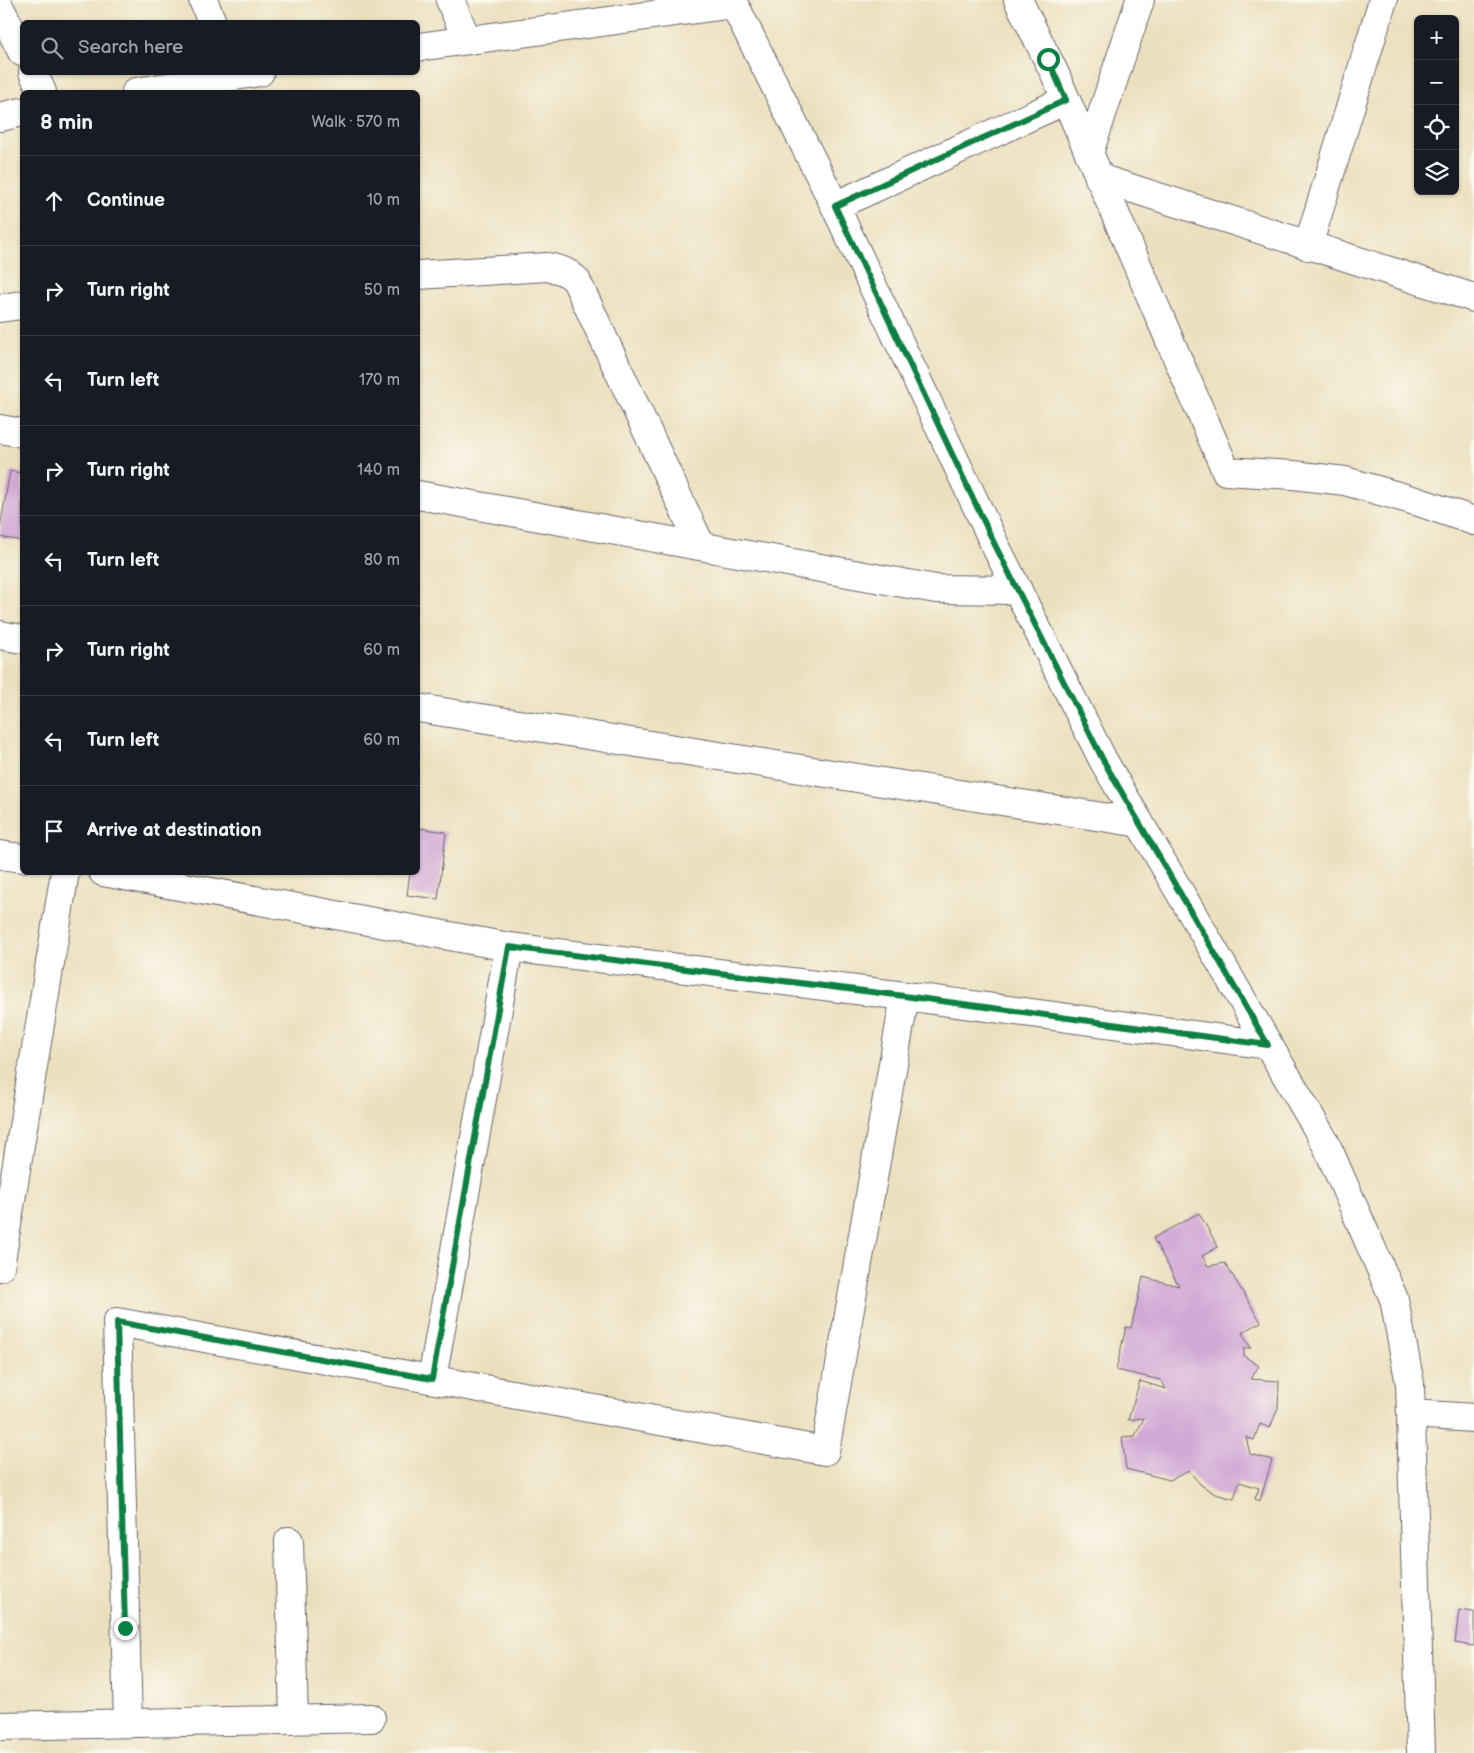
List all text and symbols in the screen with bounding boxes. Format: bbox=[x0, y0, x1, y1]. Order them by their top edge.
map controls bbox=[1414, 15, 1459, 195]
button: + bbox=[1414, 15, 1459, 60]
search box bbox=[20, 20, 420, 75]
icon: search bbox=[38, 34, 66, 62]
text: Search here bbox=[78, 36, 183, 59]
route start bbox=[1037, 48, 1060, 71]
button: − bbox=[1414, 60, 1459, 105]
button: locate bbox=[1414, 105, 1459, 150]
text: 8 min bbox=[40, 110, 93, 135]
text: Walk · 570 m bbox=[311, 113, 400, 132]
button: layers bbox=[1414, 150, 1459, 195]
icon: ahead bbox=[40, 187, 68, 215]
text: Continue bbox=[87, 189, 165, 212]
text: 10 m bbox=[367, 191, 400, 210]
icon: right bbox=[40, 277, 68, 305]
text: Turn right bbox=[87, 279, 170, 302]
text: 50 m bbox=[364, 281, 400, 300]
icon: left bbox=[40, 367, 68, 395]
text: Turn left bbox=[87, 369, 159, 392]
text: 170 m bbox=[359, 371, 400, 390]
icon: right bbox=[40, 457, 68, 485]
text: Turn right bbox=[87, 459, 170, 482]
text: 140 m bbox=[357, 461, 400, 480]
icon: left bbox=[40, 547, 68, 575]
text: Turn left bbox=[87, 549, 159, 572]
text: 80 m bbox=[364, 551, 400, 570]
icon: right bbox=[40, 637, 68, 665]
text: Turn right bbox=[87, 639, 170, 662]
text: 60 m bbox=[363, 641, 400, 660]
icon: left bbox=[40, 727, 68, 755]
text: Turn left bbox=[87, 729, 159, 752]
text: 60 m bbox=[363, 731, 400, 750]
icon: arrive bbox=[40, 817, 68, 845]
text: Arrive at destination bbox=[87, 819, 262, 842]
route end bbox=[114, 1617, 137, 1640]

